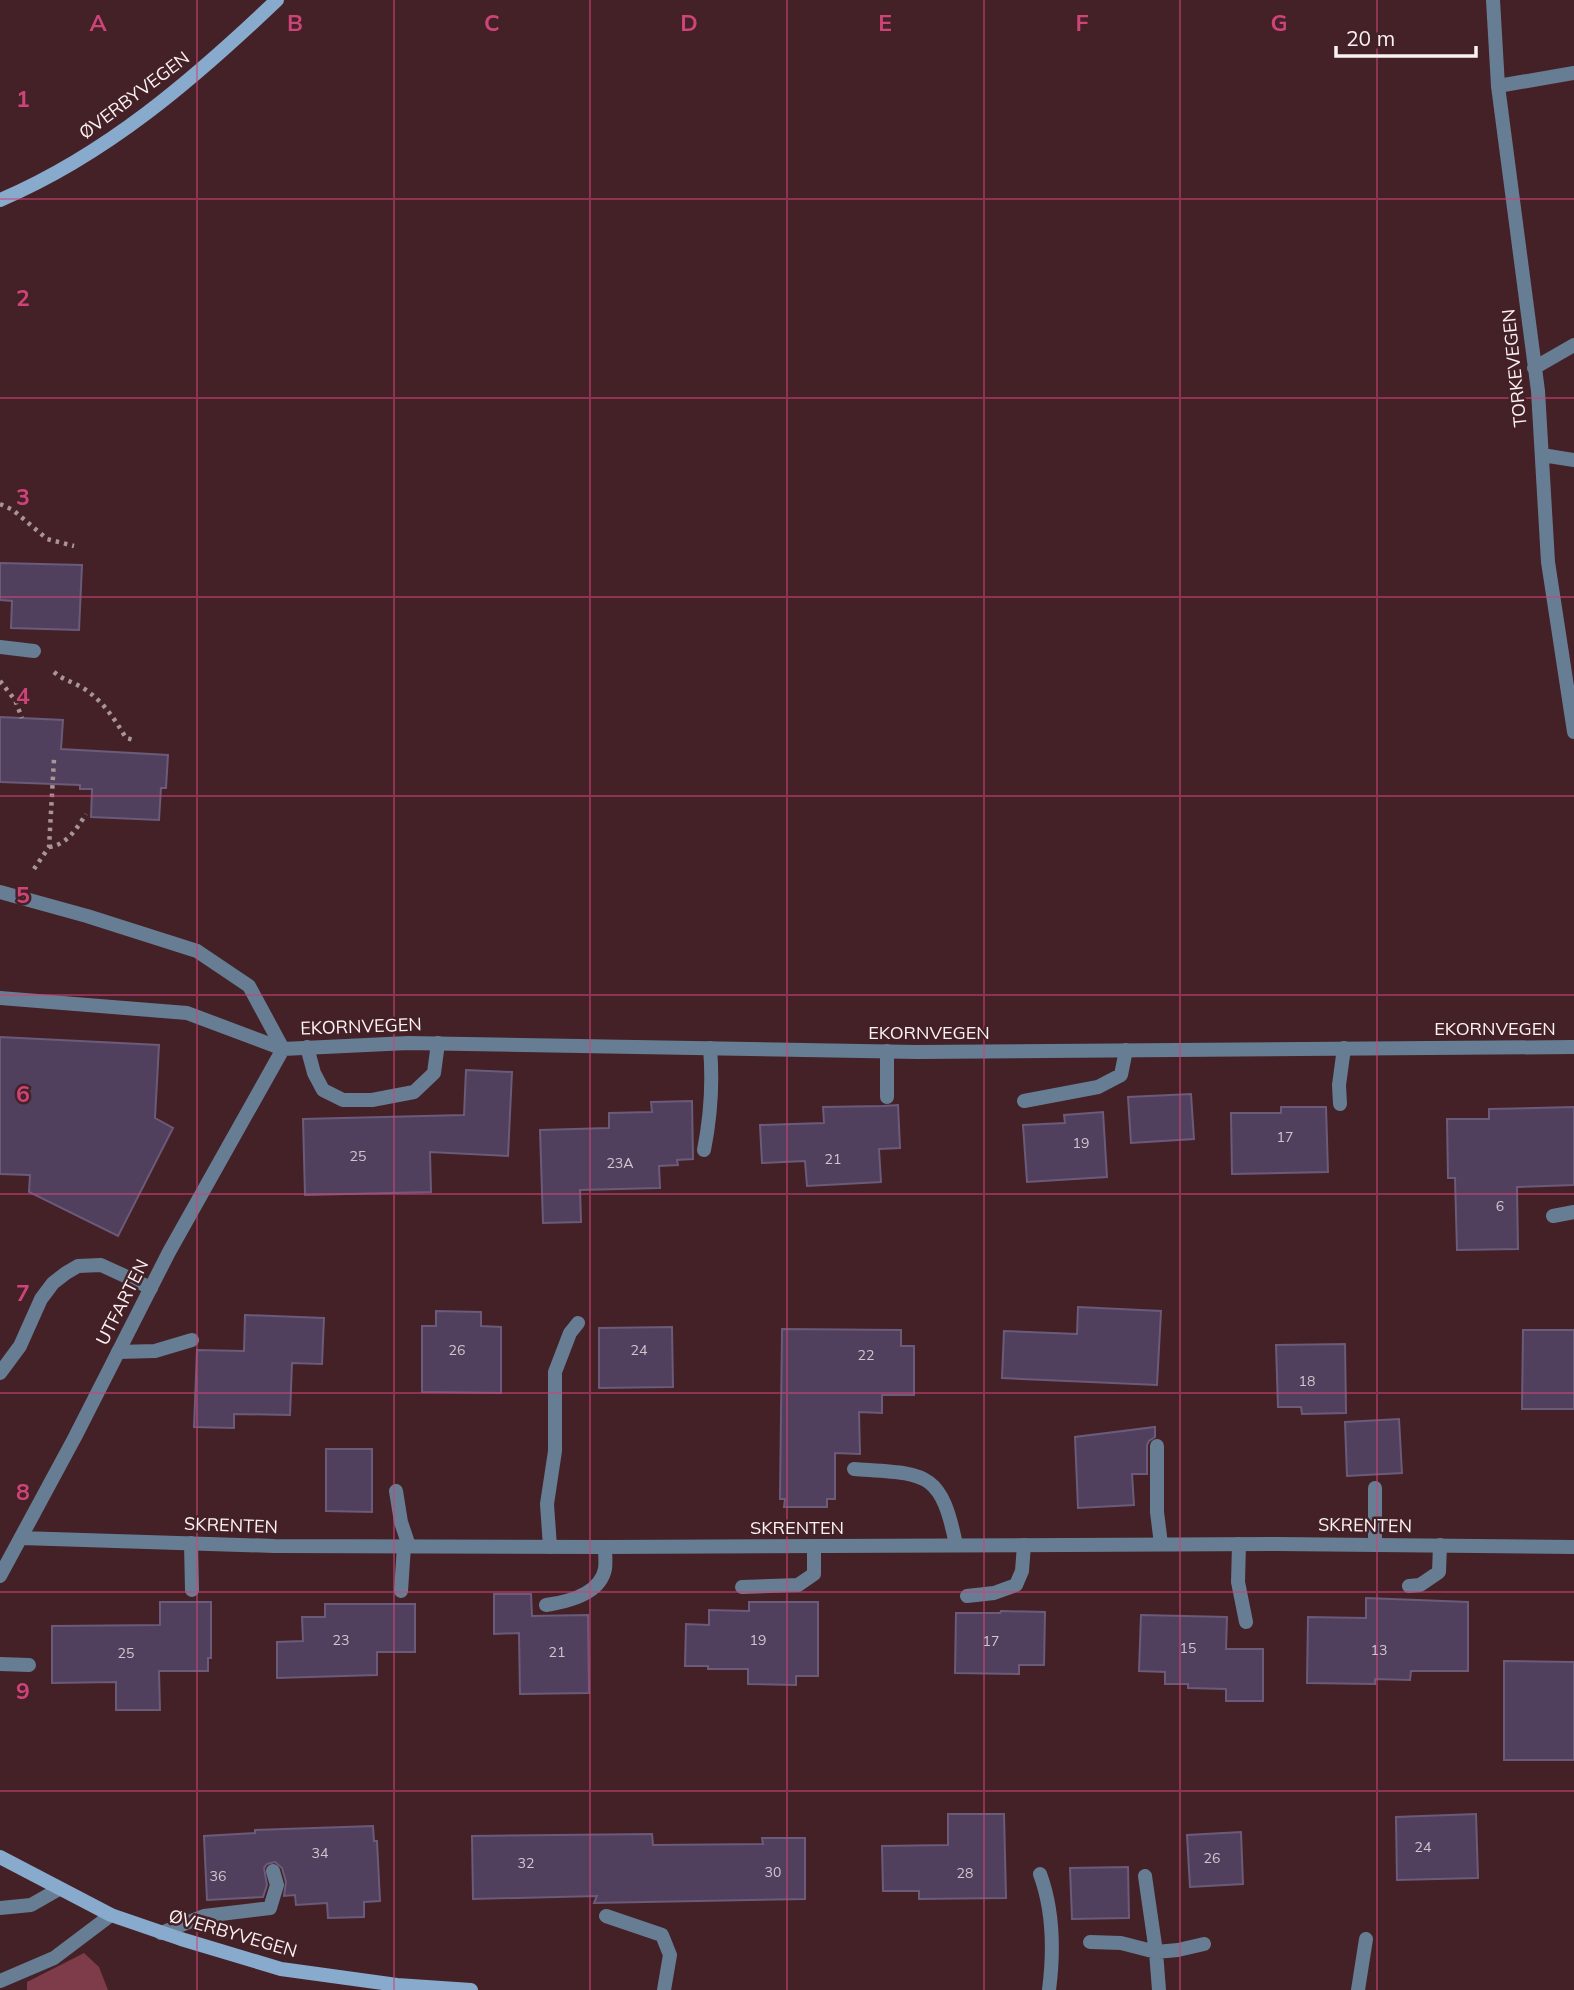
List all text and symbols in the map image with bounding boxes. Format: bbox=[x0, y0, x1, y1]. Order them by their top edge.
text: A bbox=[89, 8, 107, 37]
text: B bbox=[287, 8, 303, 37]
text: C bbox=[484, 8, 500, 37]
text: D bbox=[680, 8, 698, 37]
text: E bbox=[878, 8, 892, 37]
text: F bbox=[1075, 8, 1089, 37]
text: G bbox=[1270, 8, 1288, 37]
scale bar bbox=[1336, 14, 1476, 58]
text: 20 m bbox=[1346, 25, 1395, 51]
street label: ØVERBYVEGEN bbox=[74, 46, 194, 144]
text: 1 bbox=[16, 84, 30, 113]
text: 2 bbox=[16, 283, 30, 312]
street label: TORKEVEGEN bbox=[1496, 308, 1532, 428]
text: 3 bbox=[16, 482, 30, 511]
text: 4 bbox=[16, 681, 30, 710]
text: 5 bbox=[16, 880, 30, 909]
street label: EKORNVEGEN bbox=[300, 1012, 422, 1040]
street label: EKORNVEGEN bbox=[1434, 1017, 1556, 1040]
street label: EKORNVEGEN bbox=[868, 1021, 990, 1044]
text: 6 bbox=[16, 1079, 30, 1108]
house number: 17 bbox=[1277, 1128, 1293, 1146]
house number: 19 bbox=[1073, 1134, 1089, 1152]
house number: 25 bbox=[350, 1147, 366, 1165]
house number: 21 bbox=[825, 1150, 841, 1168]
house number: 23A bbox=[606, 1154, 634, 1172]
house number: 6 bbox=[1496, 1197, 1504, 1215]
street label: UTFARTEN bbox=[91, 1255, 153, 1349]
text: 7 bbox=[16, 1278, 30, 1307]
house number: 26 bbox=[449, 1341, 465, 1359]
house number: 24 bbox=[631, 1341, 648, 1359]
house number: 22 bbox=[858, 1346, 874, 1364]
house number: 18 bbox=[1299, 1372, 1315, 1390]
text: 8 bbox=[16, 1477, 30, 1506]
street label: SKRENTEN bbox=[184, 1512, 278, 1538]
street label: SKRENTEN bbox=[1318, 1513, 1412, 1537]
street label: SKRENTEN bbox=[750, 1516, 844, 1539]
house number: 23 bbox=[333, 1631, 349, 1649]
house number: 19 bbox=[750, 1631, 766, 1649]
house number: 17 bbox=[983, 1632, 999, 1650]
house number: 15 bbox=[1180, 1639, 1196, 1657]
house number: 13 bbox=[1371, 1641, 1387, 1659]
house number: 21 bbox=[549, 1643, 565, 1661]
house number: 25 bbox=[118, 1644, 134, 1662]
text: 9 bbox=[16, 1676, 30, 1705]
house number: 24 bbox=[1415, 1838, 1432, 1856]
house number: 34 bbox=[312, 1844, 329, 1862]
house number: 26 bbox=[1204, 1849, 1220, 1867]
house number: 32 bbox=[518, 1854, 534, 1872]
house number: 30 bbox=[765, 1863, 781, 1881]
house number: 28 bbox=[957, 1864, 973, 1882]
house number: 36 bbox=[210, 1867, 226, 1885]
street label: ØVERBYVEGEN bbox=[166, 1904, 300, 1962]

